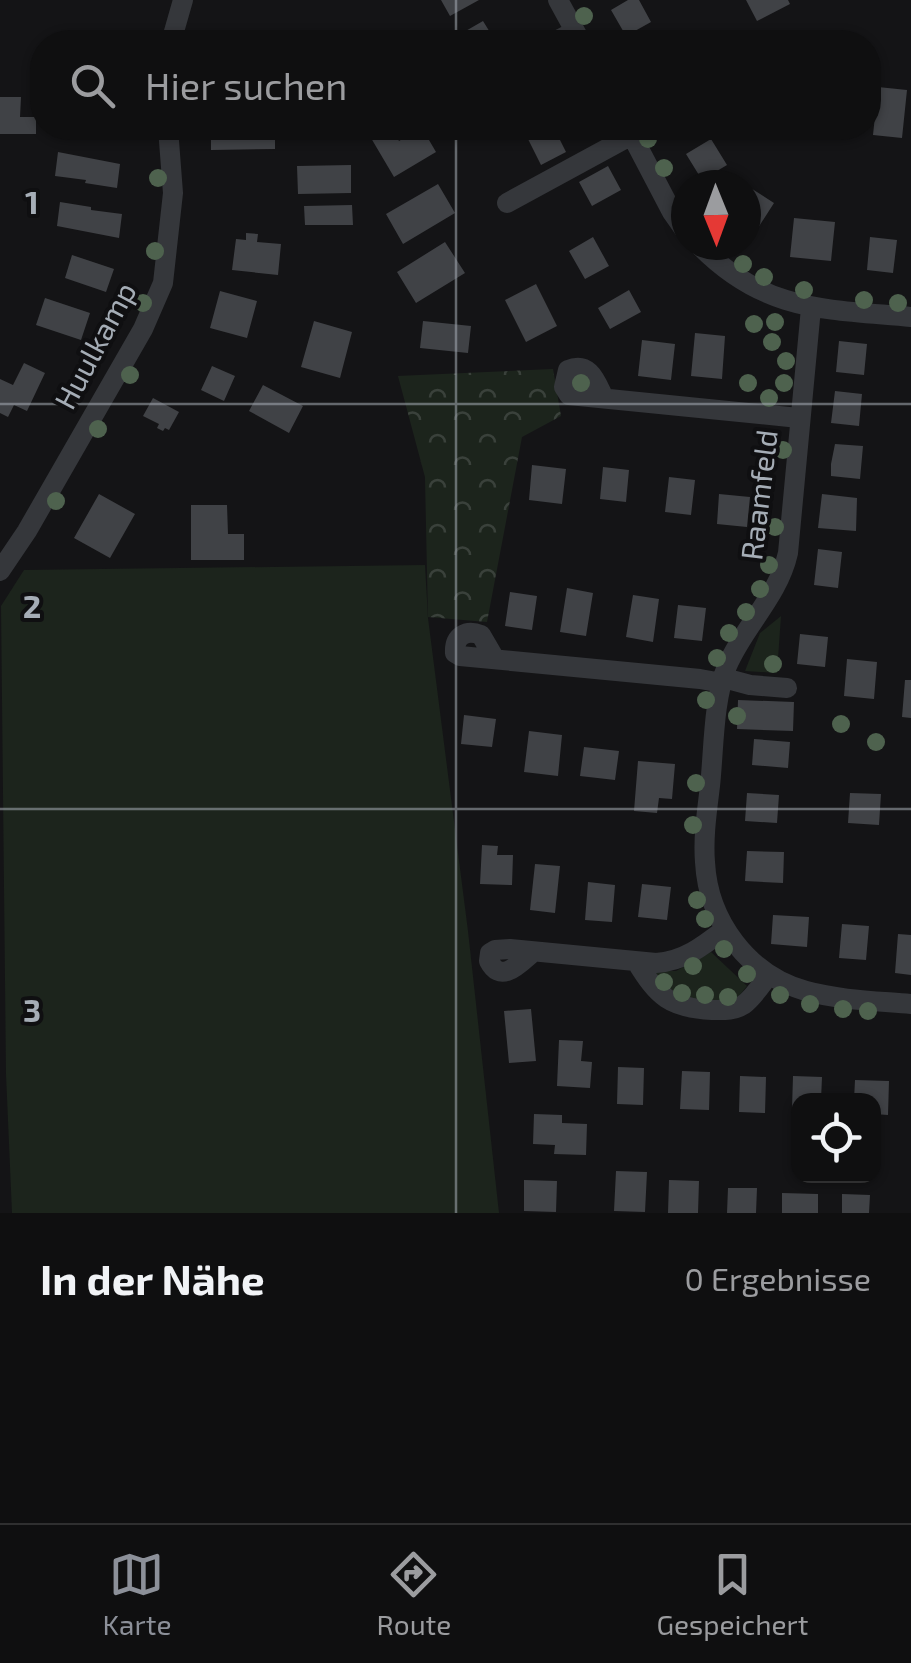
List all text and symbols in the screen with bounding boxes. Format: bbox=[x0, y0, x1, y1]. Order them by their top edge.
search box bbox=[30, 30, 881, 140]
icon: search bbox=[65, 58, 120, 113]
text: Hier suchen bbox=[145, 62, 347, 108]
north arrow bbox=[671, 170, 761, 260]
text: 1 bbox=[25, 182, 39, 220]
street label: Huulkamp bbox=[46, 275, 143, 415]
street label: Raamfeld bbox=[732, 427, 784, 562]
text: 2 bbox=[23, 586, 41, 624]
text: 3 bbox=[23, 990, 41, 1028]
map controls bbox=[791, 1093, 881, 1183]
button: locate bbox=[791, 1093, 881, 1183]
text: In der Nähe bbox=[40, 1253, 265, 1303]
text: 0 Ergebnisse bbox=[685, 1259, 871, 1297]
tab: Karte bbox=[103, 1547, 171, 1641]
tab: Route bbox=[377, 1547, 451, 1641]
tab: Gespeichert bbox=[656, 1547, 808, 1641]

